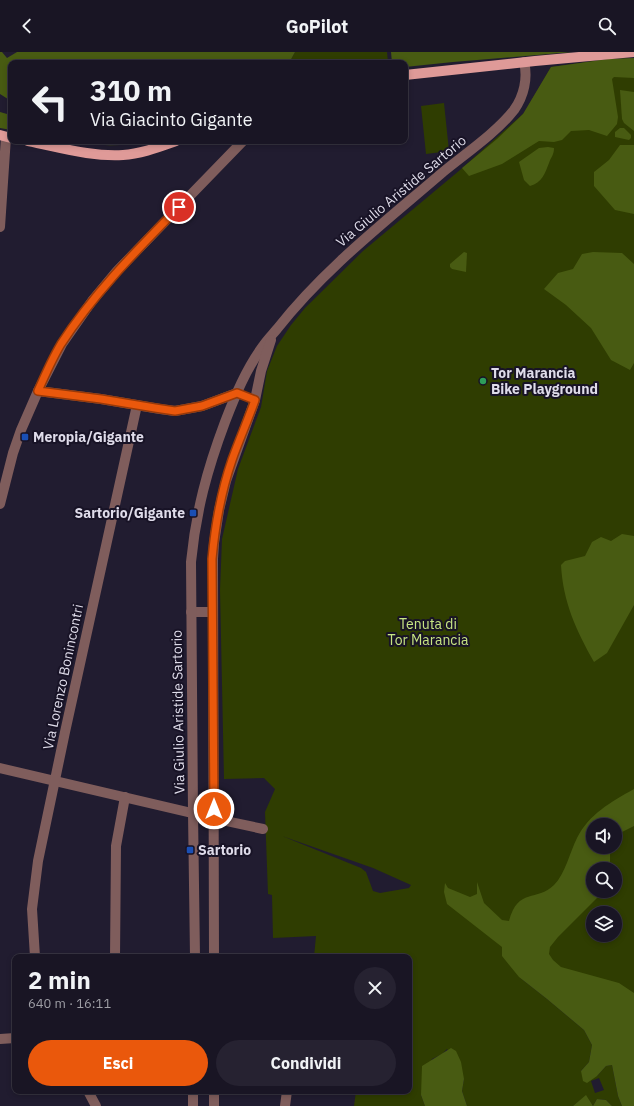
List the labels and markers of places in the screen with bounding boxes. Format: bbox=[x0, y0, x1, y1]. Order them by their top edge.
pin bbox=[162, 190, 196, 224]
place label: Tor Marancia Bike Playground bbox=[491, 364, 598, 398]
marker: Tor Marancia Bike Playground bbox=[478, 376, 488, 386]
place label: Meropia/Gigante bbox=[33, 428, 144, 446]
marker: Meropia/Gigante bbox=[20, 432, 30, 442]
place label: Sartorio/Gigante bbox=[74, 504, 185, 522]
marker: Sartorio/Gigante bbox=[188, 508, 198, 518]
place label: Sartorio bbox=[198, 841, 251, 859]
marker: Sartorio bbox=[185, 845, 195, 855]

